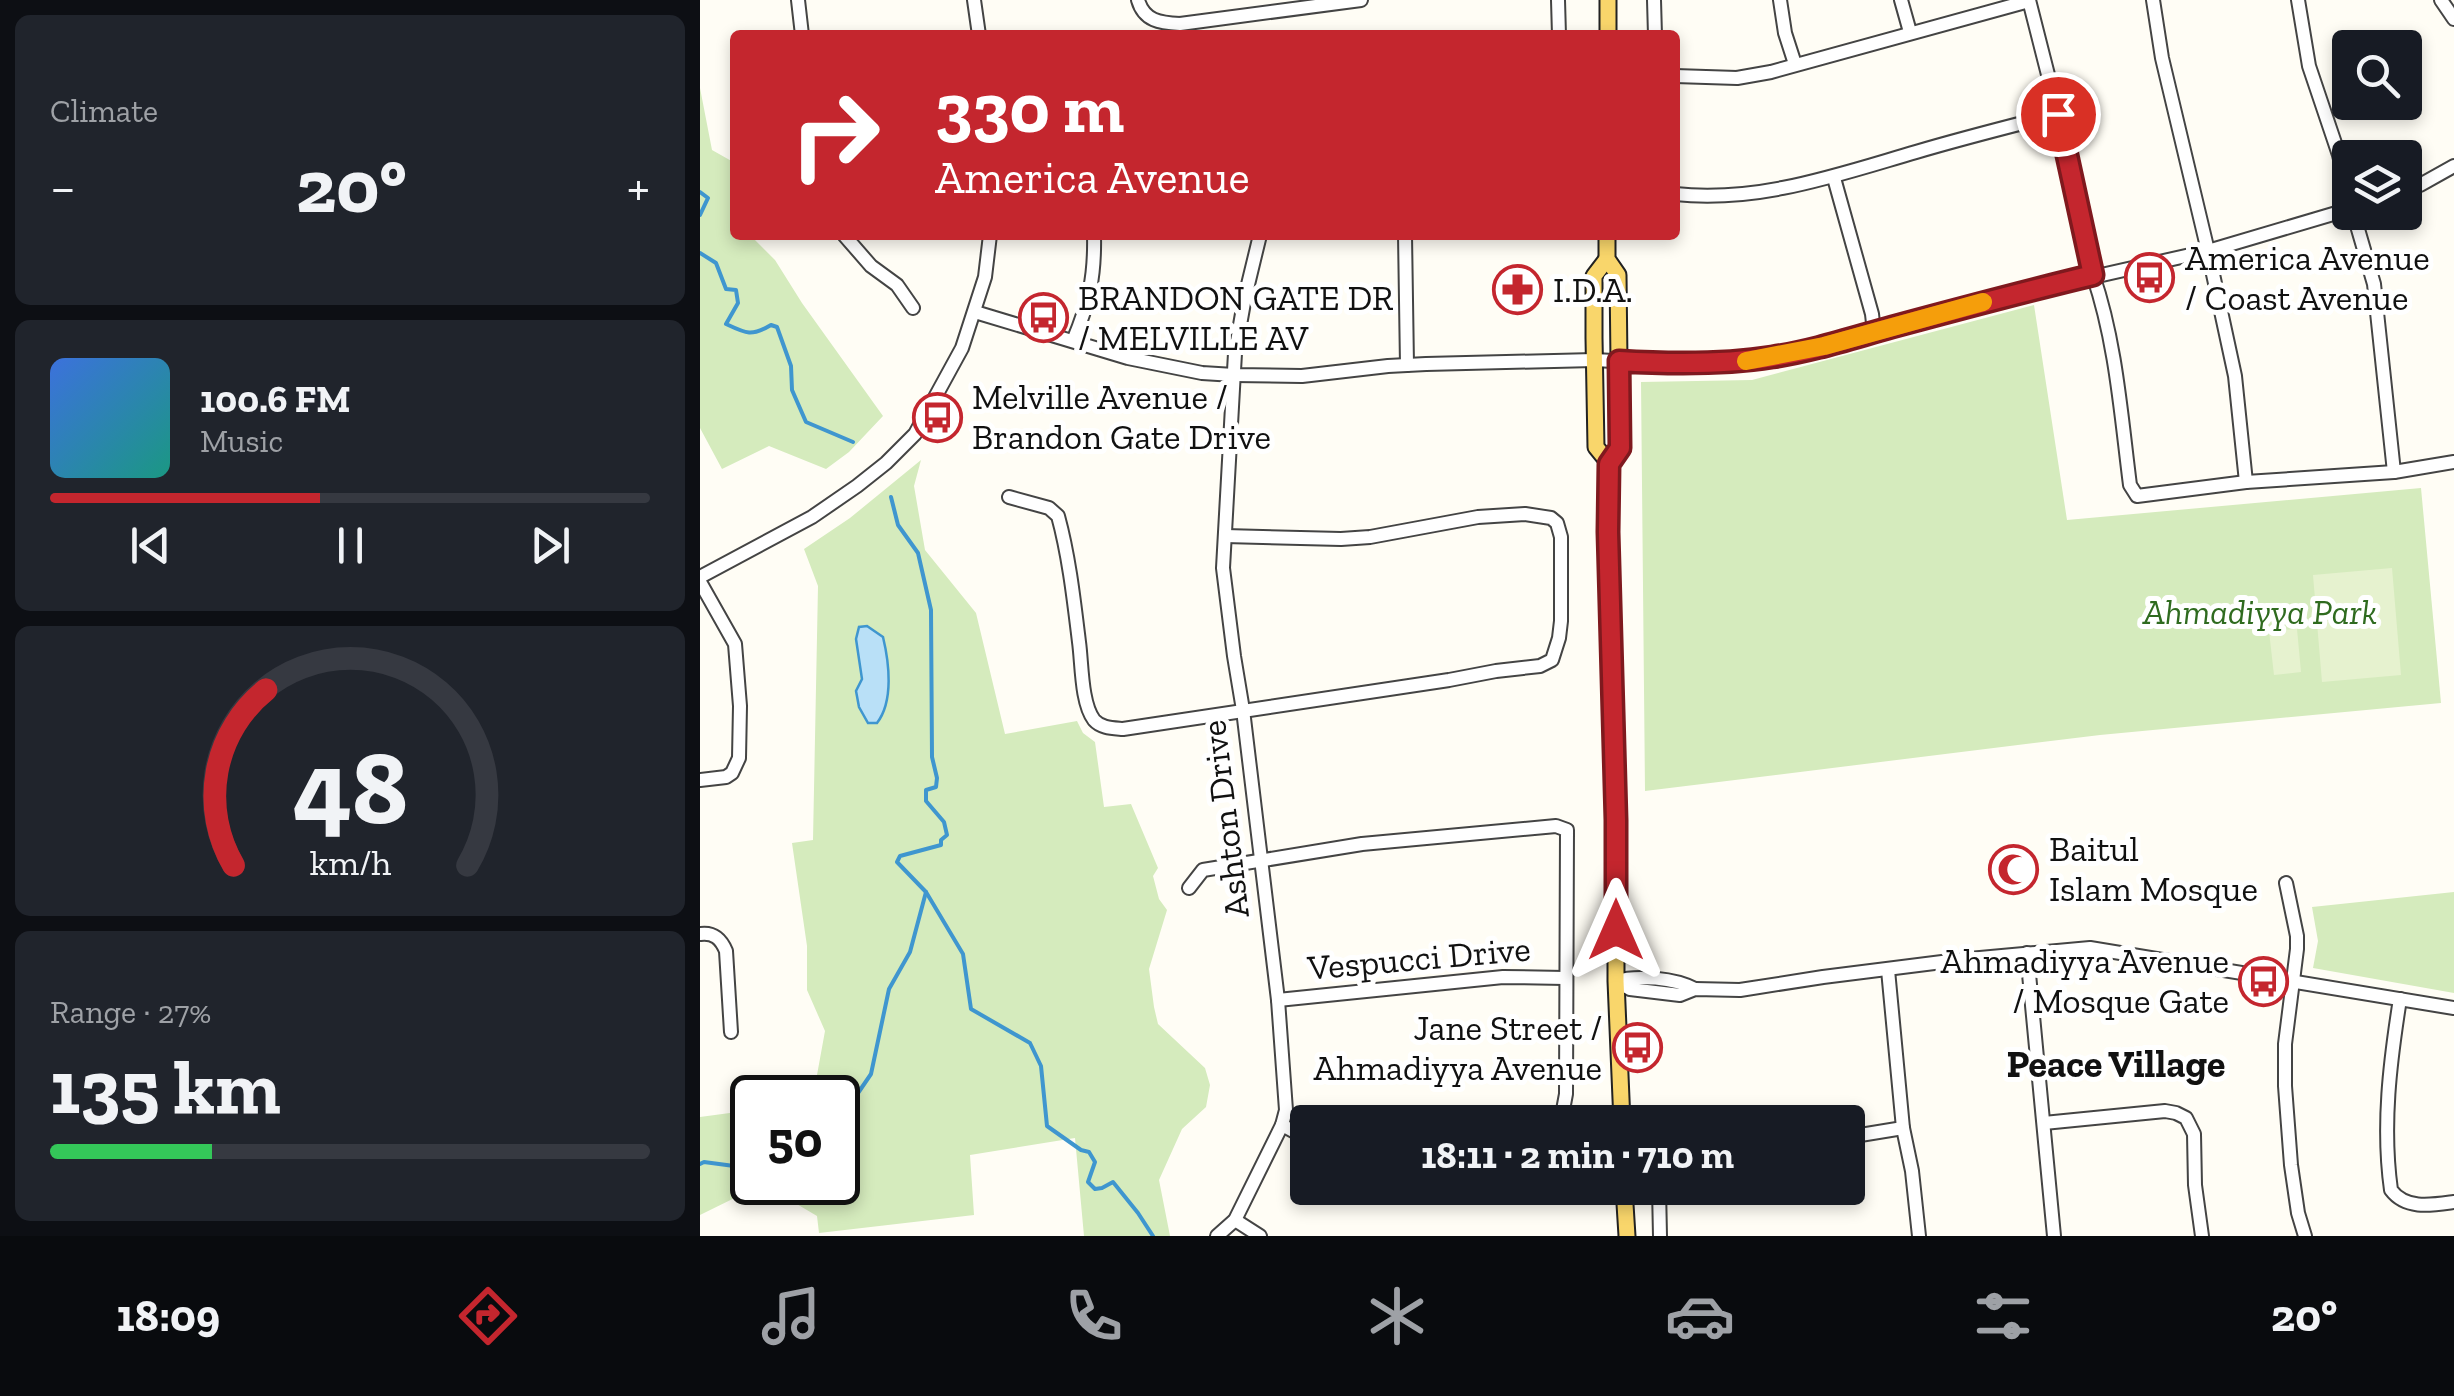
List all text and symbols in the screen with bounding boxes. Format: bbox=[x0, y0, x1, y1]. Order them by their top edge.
map controls bbox=[2332, 30, 2422, 230]
button: search bbox=[2332, 30, 2422, 120]
text: 330 m bbox=[935, 66, 1124, 150]
icon: right bbox=[770, 70, 900, 200]
pin bbox=[2016, 72, 2101, 157]
icon: arrive bbox=[2031, 87, 2086, 142]
text: Climate bbox=[50, 92, 158, 130]
button: layers bbox=[2332, 140, 2422, 230]
text: 20° bbox=[296, 141, 407, 231]
text: America Avenue bbox=[935, 151, 1250, 205]
text: − bbox=[50, 154, 76, 220]
text: + bbox=[627, 154, 650, 220]
place label: America Avenue / Coast Avenue bbox=[2185, 237, 2430, 319]
bus stop icon: America Avenue / Coast Avenue bbox=[2124, 252, 2176, 304]
pharmacy icon: I.D.A. bbox=[1492, 264, 1544, 316]
place label: I.D.A. bbox=[1553, 269, 1633, 311]
place label: BRANDON GATE DR / MELVILLE AV bbox=[1078, 277, 1394, 359]
bus stop icon: BRANDON GATE DR / MELVILLE AV bbox=[1017, 292, 1069, 344]
text: 100.6 FM bbox=[200, 376, 350, 422]
place label: Melville Avenue / Brandon Gate Drive bbox=[972, 376, 1271, 458]
bus stop icon: Melville Avenue / Brandon Gate Drive bbox=[911, 391, 963, 443]
text: Music bbox=[200, 422, 283, 460]
icon: previous bbox=[123, 518, 178, 573]
icon: pause bbox=[323, 518, 378, 573]
icon: next bbox=[523, 518, 578, 573]
park label: Ahmadiyya Park bbox=[2142, 591, 2377, 633]
street label: Ashton Drive bbox=[1192, 718, 1258, 920]
text: 48 bbox=[292, 725, 408, 850]
place label: Baitul Islam Mosque bbox=[2049, 828, 2258, 910]
text: km/h bbox=[309, 841, 391, 884]
mosque icon: Baitul Islam Mosque bbox=[1988, 843, 2040, 895]
position arrow bbox=[1564, 878, 1668, 982]
street label: Vespucci Drive bbox=[1305, 927, 1532, 989]
place label: Ahmadiyya Avenue / Mosque Gate bbox=[1941, 940, 2229, 1022]
bus stop icon: Ahmadiyya Avenue / Mosque Gate bbox=[2238, 955, 2290, 1007]
text: Range · 27% bbox=[50, 993, 211, 1031]
place label: Jane Street / Ahmadiyya Avenue bbox=[1314, 1007, 1602, 1089]
bus stop icon: Jane Street / Ahmadiyya Avenue bbox=[1611, 1022, 1663, 1074]
district label: Peace Village bbox=[2007, 1041, 2225, 1087]
text: 135 km bbox=[50, 1042, 281, 1132]
speed limit sign: 50 bbox=[730, 1075, 860, 1205]
text: 18:11 · 2 min · 710 m bbox=[1421, 1132, 1734, 1178]
icon: directions bbox=[453, 1281, 523, 1351]
icon: music bbox=[756, 1281, 826, 1351]
icon: phone bbox=[1059, 1281, 1129, 1351]
icon: climate bbox=[1362, 1281, 1432, 1351]
icon: car bbox=[1665, 1281, 1735, 1351]
icon: filters bbox=[1968, 1281, 2038, 1351]
text: 18:09 bbox=[116, 1289, 220, 1343]
text: 20° bbox=[2271, 1289, 2337, 1343]

